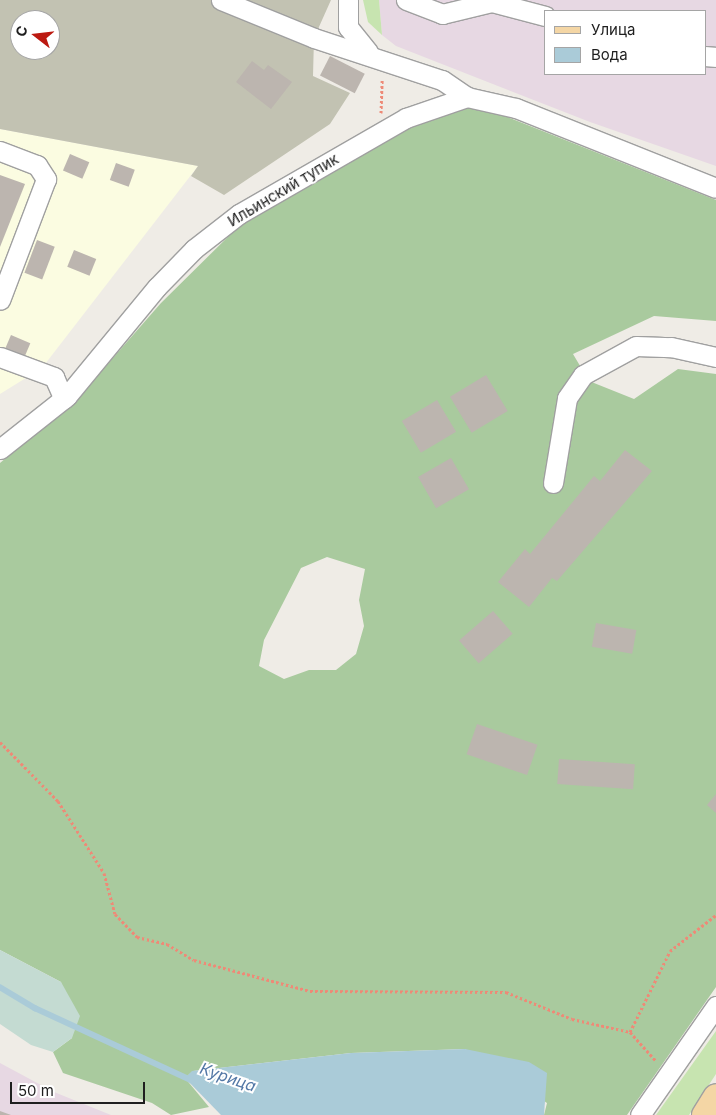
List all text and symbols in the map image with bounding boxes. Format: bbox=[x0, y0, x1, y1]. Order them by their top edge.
north arrow bbox=[10, 10, 60, 60]
legend bbox=[544, 10, 706, 75]
text: Улица bbox=[591, 20, 635, 39]
text: С bbox=[11, 24, 31, 38]
text: Вода bbox=[591, 45, 628, 64]
street label: Ильинский тупик bbox=[224, 150, 342, 230]
water label: Курица bbox=[198, 1059, 258, 1095]
scale bar bbox=[12, 1072, 148, 1104]
text: 50 m bbox=[18, 1081, 54, 1100]

